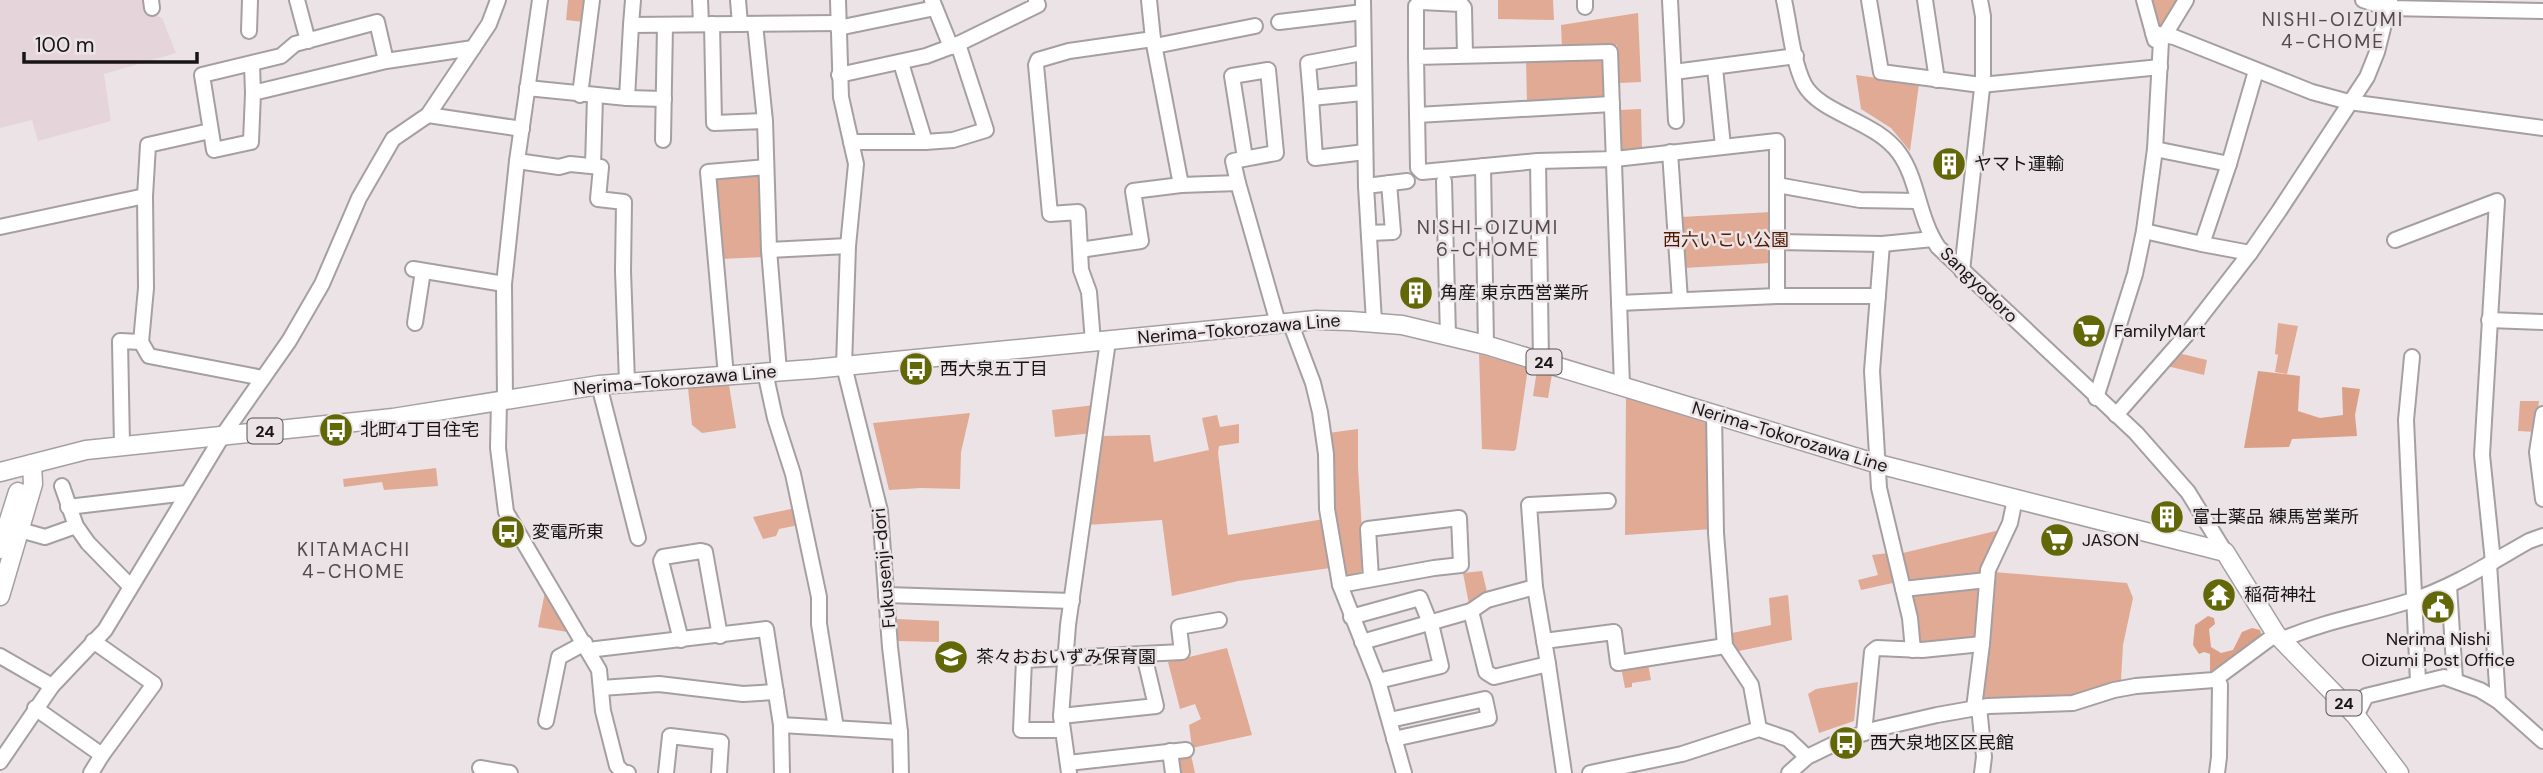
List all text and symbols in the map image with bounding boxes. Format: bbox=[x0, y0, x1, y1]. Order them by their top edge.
district label: NISHI-OIZUMI 4-CHOME bbox=[2262, 7, 2404, 54]
scale bar bbox=[24, 21, 198, 65]
text: 100 m bbox=[35, 31, 95, 59]
building icon: ヤマト運輸 bbox=[1930, 145, 1968, 183]
place label: ヤマト運輸 bbox=[1974, 152, 2064, 176]
district label: NISHI-OIZUMI 6-CHOME bbox=[1417, 215, 1559, 262]
park label: 西六いこい公園 bbox=[1663, 228, 1789, 252]
street label: Sangyodoro bbox=[1935, 242, 2023, 328]
building icon: 角産 東京西営業所 bbox=[1397, 274, 1435, 312]
place label: 角産 東京西営業所 bbox=[1440, 281, 1589, 305]
street label: Nerima-Tokorozawa Line bbox=[1136, 308, 1342, 350]
supermarket icon: FamilyMart bbox=[2070, 312, 2108, 350]
place label: FamilyMart bbox=[2114, 319, 2206, 343]
bus stop icon: 西大泉五丁目 bbox=[897, 350, 935, 388]
road number: 24 bbox=[1526, 350, 1562, 374]
place label: 西大泉五丁目 bbox=[940, 357, 1048, 381]
street label: Nerima-Tokorozawa Line bbox=[572, 359, 778, 401]
street label: Nerima-Tokorozawa Line bbox=[1689, 396, 1891, 478]
bus stop icon: 北町4丁目住宅 bbox=[317, 411, 355, 449]
road number: 24 bbox=[247, 418, 282, 444]
place label: 北町4丁目住宅 bbox=[360, 418, 479, 442]
building icon: 富士薬品 練馬営業所 bbox=[2148, 498, 2186, 536]
place label: 富士薬品 練馬営業所 bbox=[2192, 505, 2359, 529]
street label: Fukusenji-dori bbox=[867, 507, 901, 629]
bus stop icon: 変電所東 bbox=[489, 513, 527, 551]
place label: 変電所東 bbox=[532, 520, 604, 544]
supermarket icon: JASON bbox=[2038, 521, 2076, 559]
place label: JASON bbox=[2082, 528, 2139, 552]
district label: KITAMACHI 4-CHOME bbox=[297, 537, 411, 584]
temple icon: 稲荷神社 bbox=[2200, 576, 2238, 614]
place label: 稲荷神社 bbox=[2244, 583, 2316, 607]
public building icon: Nerima Nishi Oizumi Post Office bbox=[2419, 588, 2457, 626]
place label: Nerima Nishi Oizumi Post Office bbox=[2361, 627, 2515, 672]
school or university icon: 茶々おおいずみ保育園 bbox=[932, 638, 970, 676]
place label: 茶々おおいずみ保育園 bbox=[976, 645, 1156, 669]
road number: 24 bbox=[2326, 690, 2362, 716]
bus stop icon: 西大泉地区区民館 bbox=[1827, 724, 1865, 762]
place label: 西大泉地区区民館 bbox=[1870, 731, 2014, 755]

